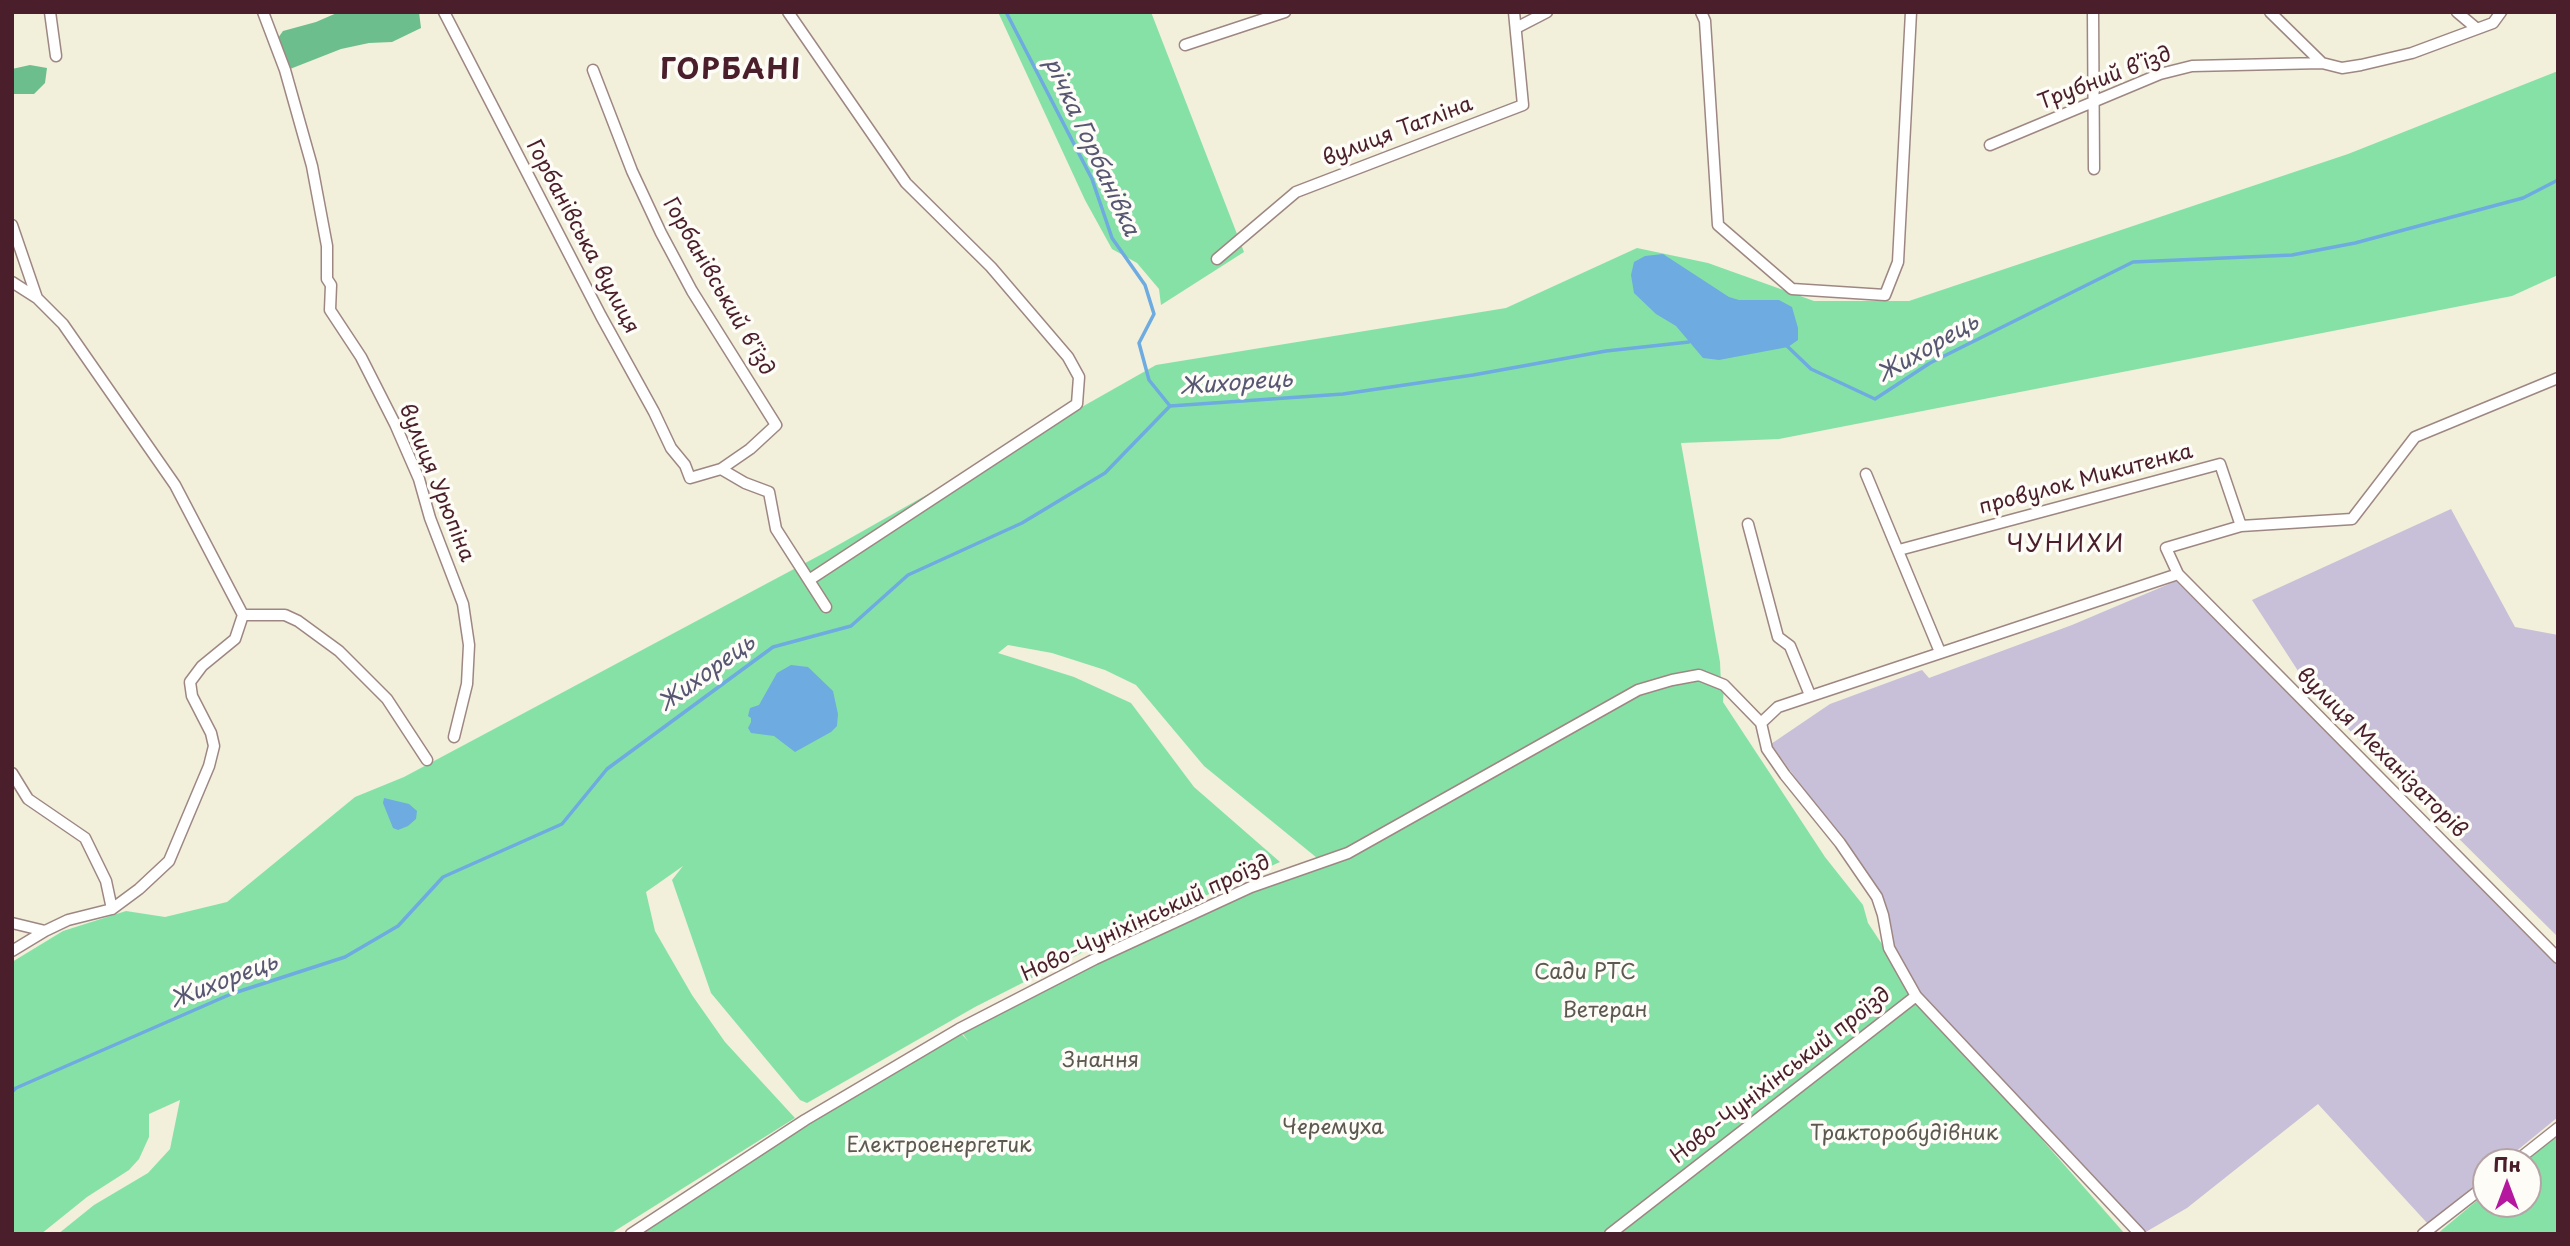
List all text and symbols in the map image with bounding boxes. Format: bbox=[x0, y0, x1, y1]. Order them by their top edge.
street label: Трубний в’їзд bbox=[2035, 42, 2175, 116]
water label: річка Горбанівка bbox=[1038, 53, 1144, 241]
district label: ГОРБАНІ bbox=[661, 54, 801, 88]
street label: вулиця Татліна bbox=[1320, 92, 1476, 172]
street label: Горбанівська вулиця bbox=[520, 136, 644, 338]
street label: Горбанівський в'їзд bbox=[657, 194, 779, 380]
water label: Жихорець bbox=[1872, 309, 1984, 389]
water label: Жихорець bbox=[1179, 366, 1293, 402]
street label: вулиця Урюпіна bbox=[393, 400, 479, 566]
street label: провулок Микитенка bbox=[1976, 439, 2196, 521]
district label: ЧУНИХИ bbox=[2008, 531, 2124, 559]
water label: Жихорець bbox=[653, 630, 761, 718]
street label: вулиця Механізаторів bbox=[2291, 663, 2471, 843]
street label: Ново-Чуніхінський проїзд bbox=[1017, 850, 1275, 988]
water label: Жихорець bbox=[166, 949, 282, 1015]
park label: Сади РТС bbox=[1534, 960, 1636, 986]
street label: Ново-Чуніхінський проїзд bbox=[1666, 982, 1896, 1170]
park label: Ветеран bbox=[1562, 998, 1648, 1024]
park label: Знання bbox=[1063, 1048, 1139, 1074]
park label: Черемуха bbox=[1282, 1115, 1384, 1141]
park label: Тракторобудівник bbox=[1810, 1121, 1998, 1147]
park label: Електроенергетик bbox=[846, 1133, 1032, 1159]
north arrow bbox=[2472, 1148, 2542, 1218]
text: Пн bbox=[2493, 1150, 2521, 1178]

